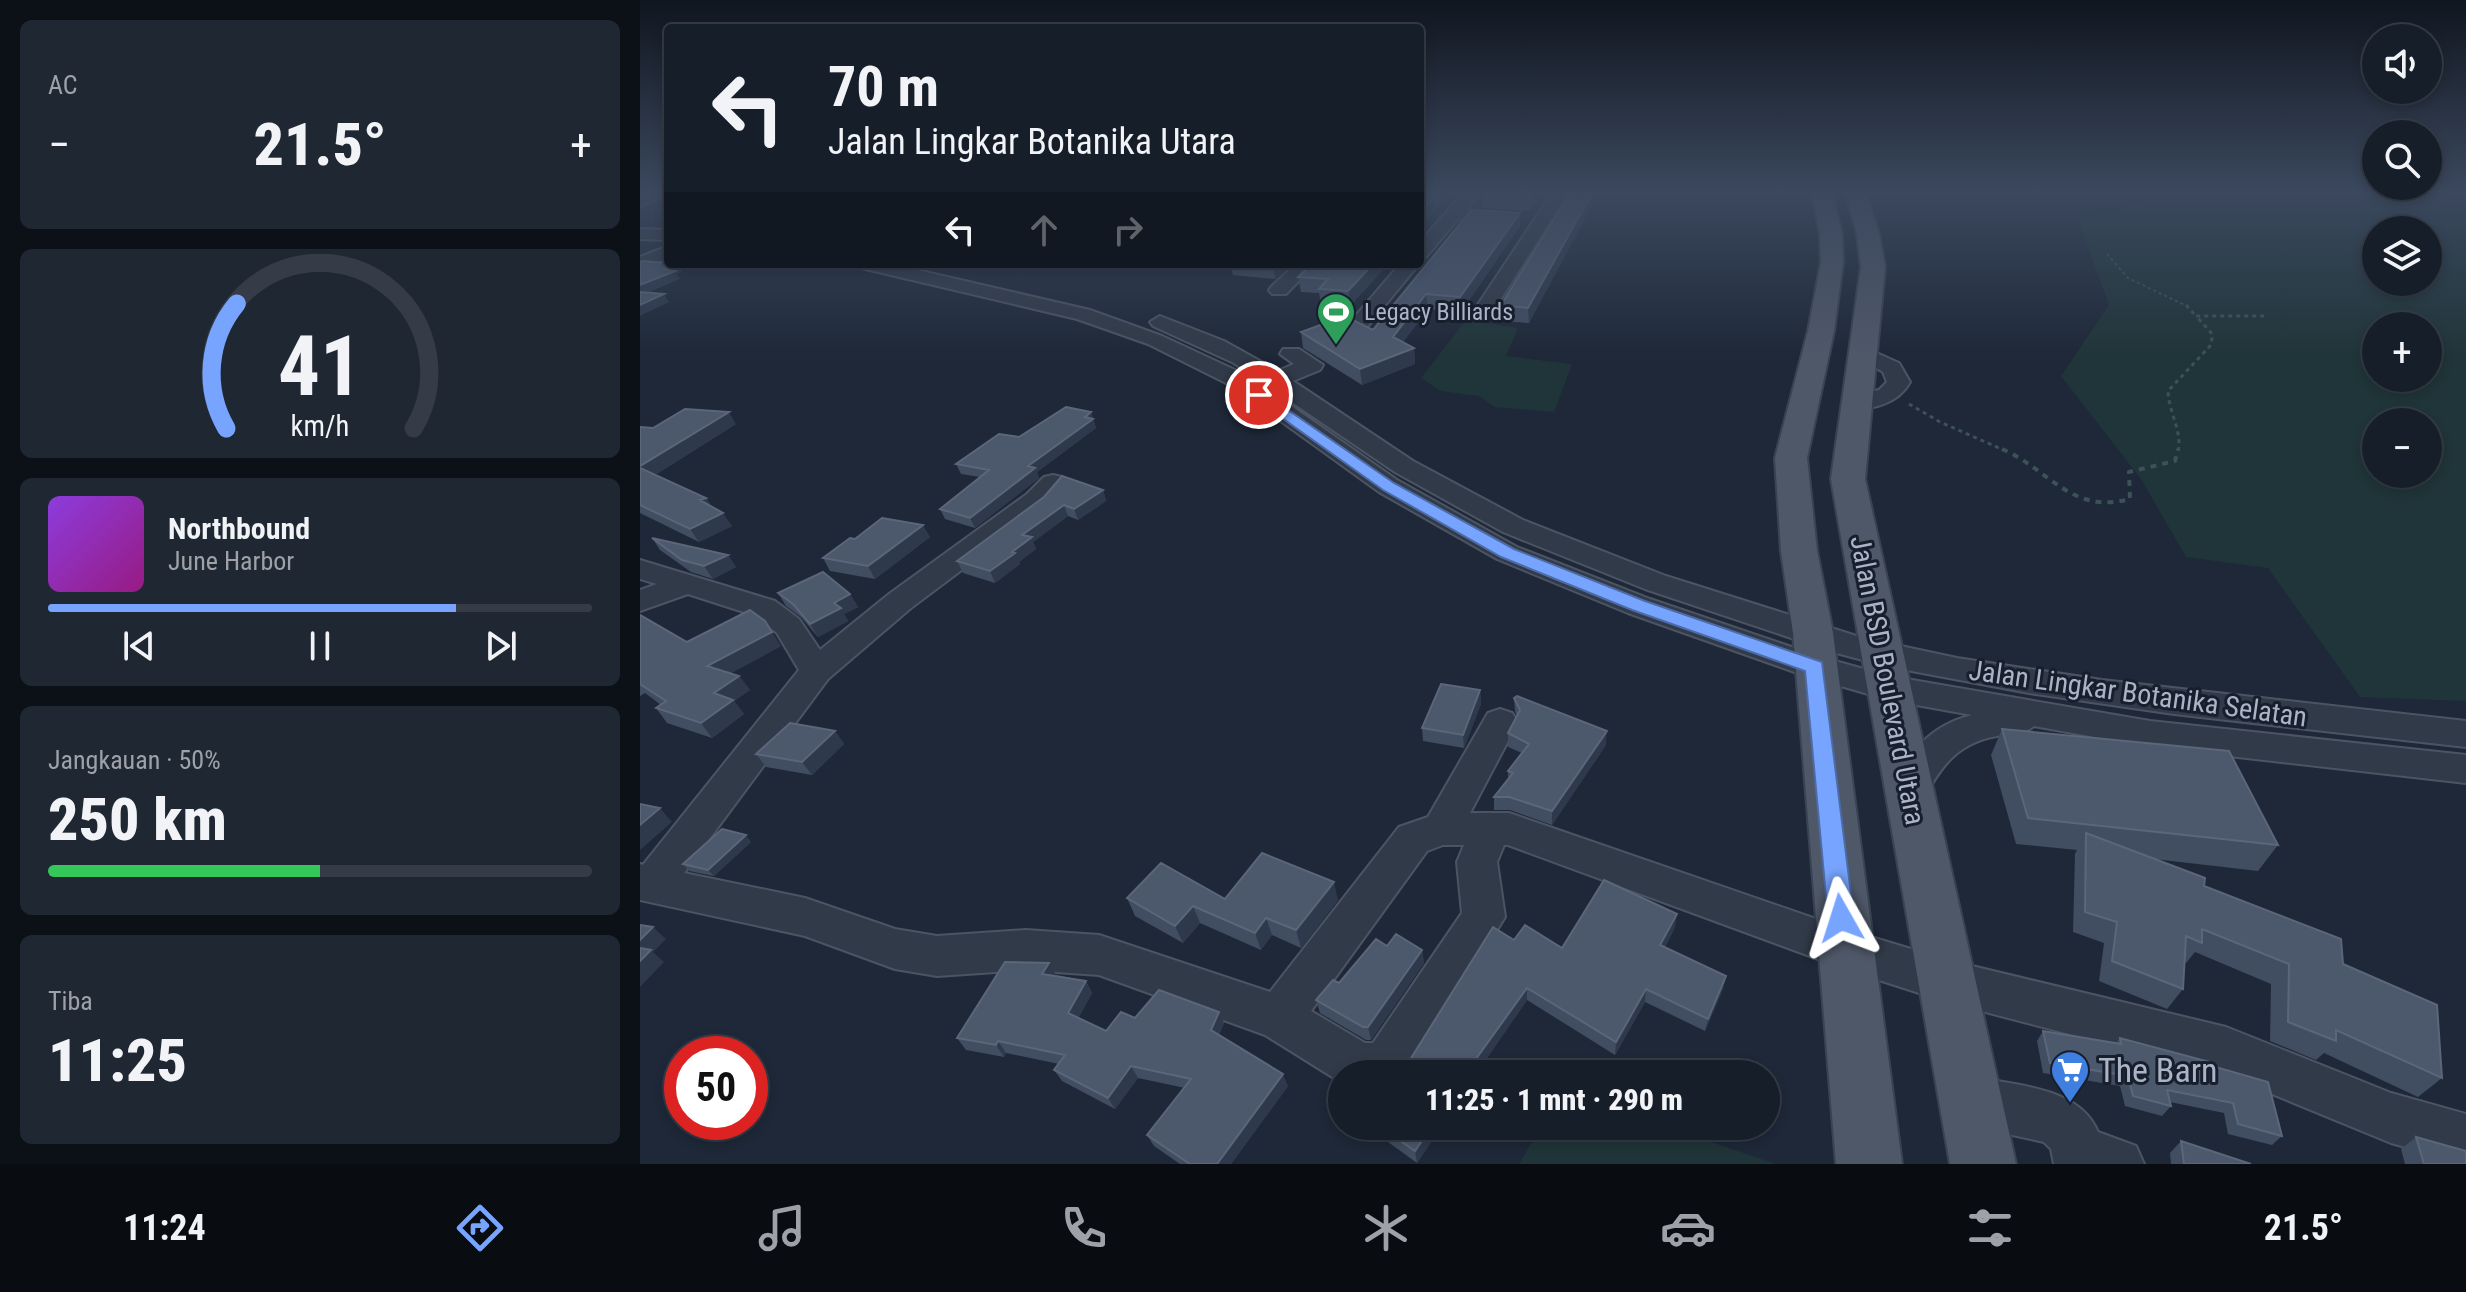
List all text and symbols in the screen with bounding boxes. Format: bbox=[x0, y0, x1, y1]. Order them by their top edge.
map controls bbox=[2362, 24, 2442, 488]
button: sound bbox=[2362, 24, 2442, 104]
text: 70 m bbox=[828, 54, 939, 120]
icon: left bbox=[696, 56, 800, 160]
text: AC bbox=[48, 70, 78, 100]
text: 21.5° bbox=[254, 109, 387, 180]
text: − bbox=[48, 119, 70, 171]
text: + bbox=[570, 119, 592, 171]
button: search bbox=[2362, 120, 2442, 200]
text: Jalan Lingkar Botanika Utara bbox=[828, 121, 1236, 163]
icon: left bbox=[938, 208, 982, 252]
icon: ahead bbox=[1022, 208, 1066, 252]
icon: right bbox=[1106, 208, 1150, 252]
button: layers bbox=[2362, 216, 2442, 296]
sports icon: Legacy Billiards bbox=[1315, 291, 1357, 346]
place label: Legacy Billiards bbox=[1364, 298, 1513, 326]
button: + bbox=[2362, 312, 2442, 392]
text: 41 bbox=[278, 318, 362, 415]
pin bbox=[1225, 361, 1293, 429]
icon: arrive bbox=[1237, 373, 1281, 417]
button: − bbox=[2362, 408, 2442, 488]
text: km/h bbox=[291, 409, 349, 443]
text: Northbound bbox=[168, 511, 310, 546]
street label: Jalan BSD Boulevard Utara bbox=[1843, 533, 1932, 827]
text: June Harbor bbox=[168, 546, 294, 576]
icon: previous bbox=[117, 624, 161, 668]
icon: pause bbox=[298, 624, 342, 668]
icon: next bbox=[479, 624, 523, 668]
street label: Jalan Lingkar Botanika Selatan bbox=[1967, 653, 2309, 734]
text: Jangkauan · 50% bbox=[48, 745, 221, 775]
text: 250 km bbox=[48, 784, 227, 855]
position arrow bbox=[1799, 876, 1883, 960]
text: Tiba bbox=[48, 986, 93, 1016]
text: 11:25 bbox=[48, 1025, 187, 1096]
speed limit sign: 50 bbox=[664, 1036, 768, 1140]
supermarket icon: The Barn bbox=[2049, 1049, 2091, 1104]
place label: The Barn bbox=[2098, 1050, 2218, 1090]
text: 11:25 · 1 mnt · 290 m bbox=[1425, 1082, 1683, 1117]
icon: directions bbox=[452, 1200, 508, 1256]
icon: music bbox=[754, 1200, 810, 1256]
icon: phone bbox=[1056, 1200, 1112, 1256]
icon: climate bbox=[1358, 1200, 1414, 1256]
icon: car bbox=[1660, 1200, 1716, 1256]
icon: filters bbox=[1962, 1200, 2018, 1256]
text: 11:24 bbox=[123, 1207, 206, 1249]
text: 21.5° bbox=[2264, 1207, 2343, 1249]

